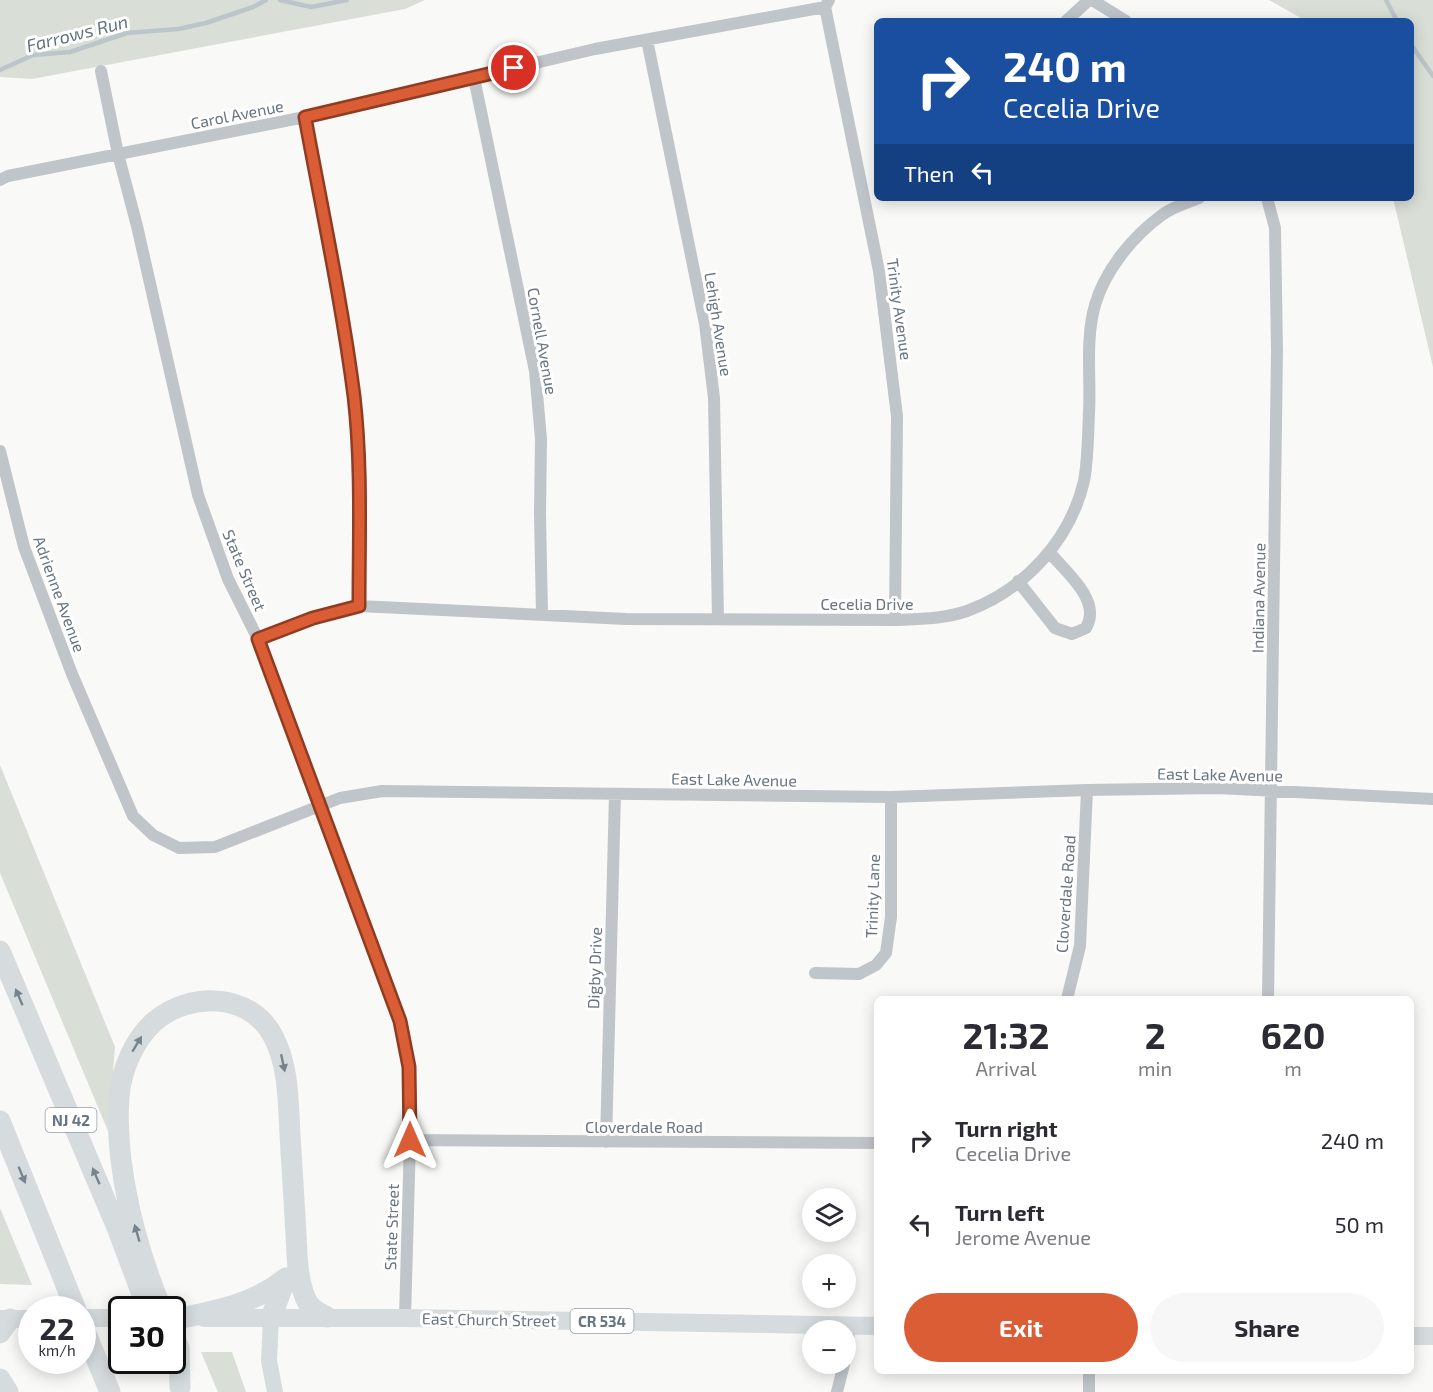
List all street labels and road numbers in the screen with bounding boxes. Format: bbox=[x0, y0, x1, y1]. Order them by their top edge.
street label: Carol Avenue bbox=[189, 96, 285, 132]
street label: Trinity Avenue bbox=[883, 257, 917, 361]
street label: Lehigh Avenue bbox=[701, 271, 737, 377]
street label: Cornell Avenue bbox=[524, 286, 562, 396]
street label: State Street bbox=[219, 526, 271, 614]
street label: Adrienne Avenue bbox=[30, 533, 90, 655]
street label: Indiana Avenue bbox=[1248, 543, 1268, 653]
street label: Cecelia Drive bbox=[820, 594, 914, 613]
street label: East Lake Avenue bbox=[1157, 763, 1283, 785]
street label: East Lake Avenue bbox=[671, 768, 797, 790]
street label: Cloverdale Road bbox=[1051, 835, 1079, 953]
street label: Trinity Lane bbox=[861, 854, 883, 938]
street label: Digby Drive bbox=[583, 927, 605, 1009]
road number: NJ 42 bbox=[46, 1108, 97, 1132]
street label: Cloverdale Road bbox=[585, 1117, 703, 1136]
street label: State Street bbox=[380, 1183, 402, 1271]
street label: East Church Street bbox=[422, 1308, 556, 1330]
road number: CR 534 bbox=[570, 1309, 634, 1333]

